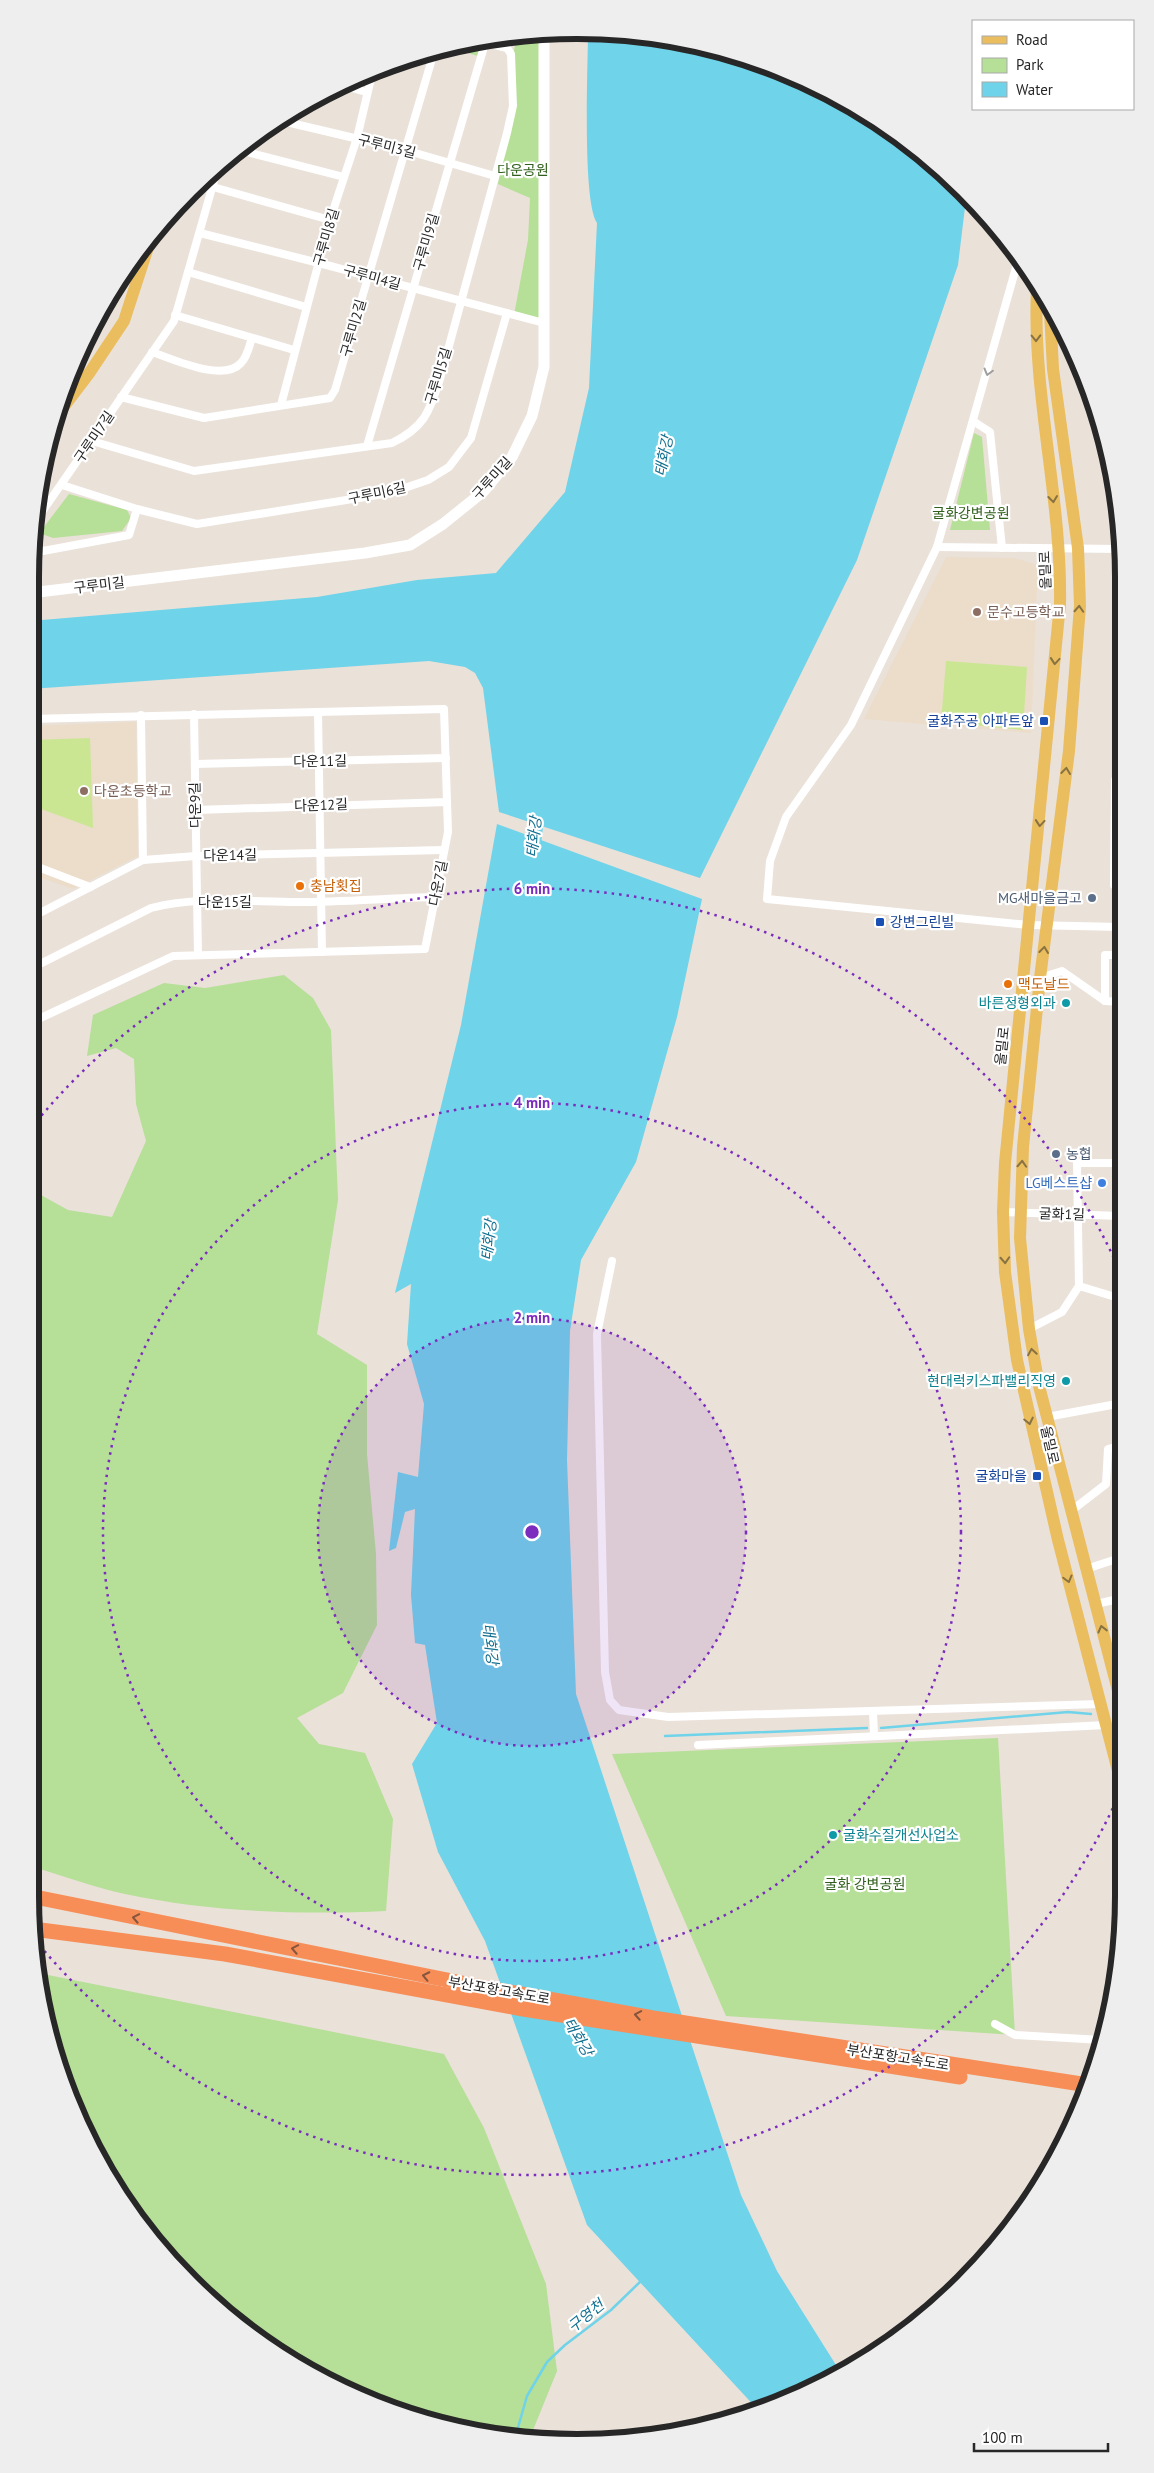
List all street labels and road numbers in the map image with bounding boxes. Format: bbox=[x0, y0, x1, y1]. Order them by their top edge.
street label: 구루미3길 bbox=[356, 130, 418, 162]
street label: 구루미8길 bbox=[309, 206, 343, 268]
street label: 구루미9길 bbox=[409, 211, 443, 273]
street label: 구루미4길 bbox=[341, 261, 403, 293]
street label: 구루미2길 bbox=[336, 297, 370, 359]
street label: 구루미5길 bbox=[421, 345, 455, 407]
street label: 구루미7길 bbox=[70, 407, 118, 467]
street label: 구루미길 bbox=[468, 453, 516, 503]
street label: 구루미6길 bbox=[346, 478, 408, 508]
street label: 울밀로 bbox=[1035, 550, 1055, 590]
street label: 구루미길 bbox=[72, 573, 126, 597]
street label: 다운11길 bbox=[293, 752, 347, 770]
street label: 다운9길 bbox=[186, 782, 204, 828]
street label: 다운12길 bbox=[294, 795, 348, 815]
street label: 다운14길 bbox=[203, 846, 257, 864]
street label: 다운7길 bbox=[425, 859, 451, 907]
street label: 다운15길 bbox=[198, 893, 252, 911]
street label: 울밀로 bbox=[991, 1026, 1013, 1066]
street label: 굴화1길 bbox=[1039, 1204, 1085, 1224]
street label: 울밀로 bbox=[1037, 1424, 1063, 1466]
street label: 부산포항고속도로 bbox=[447, 1972, 551, 2008]
street label: 부산포항고속도로 bbox=[846, 2040, 950, 2074]

